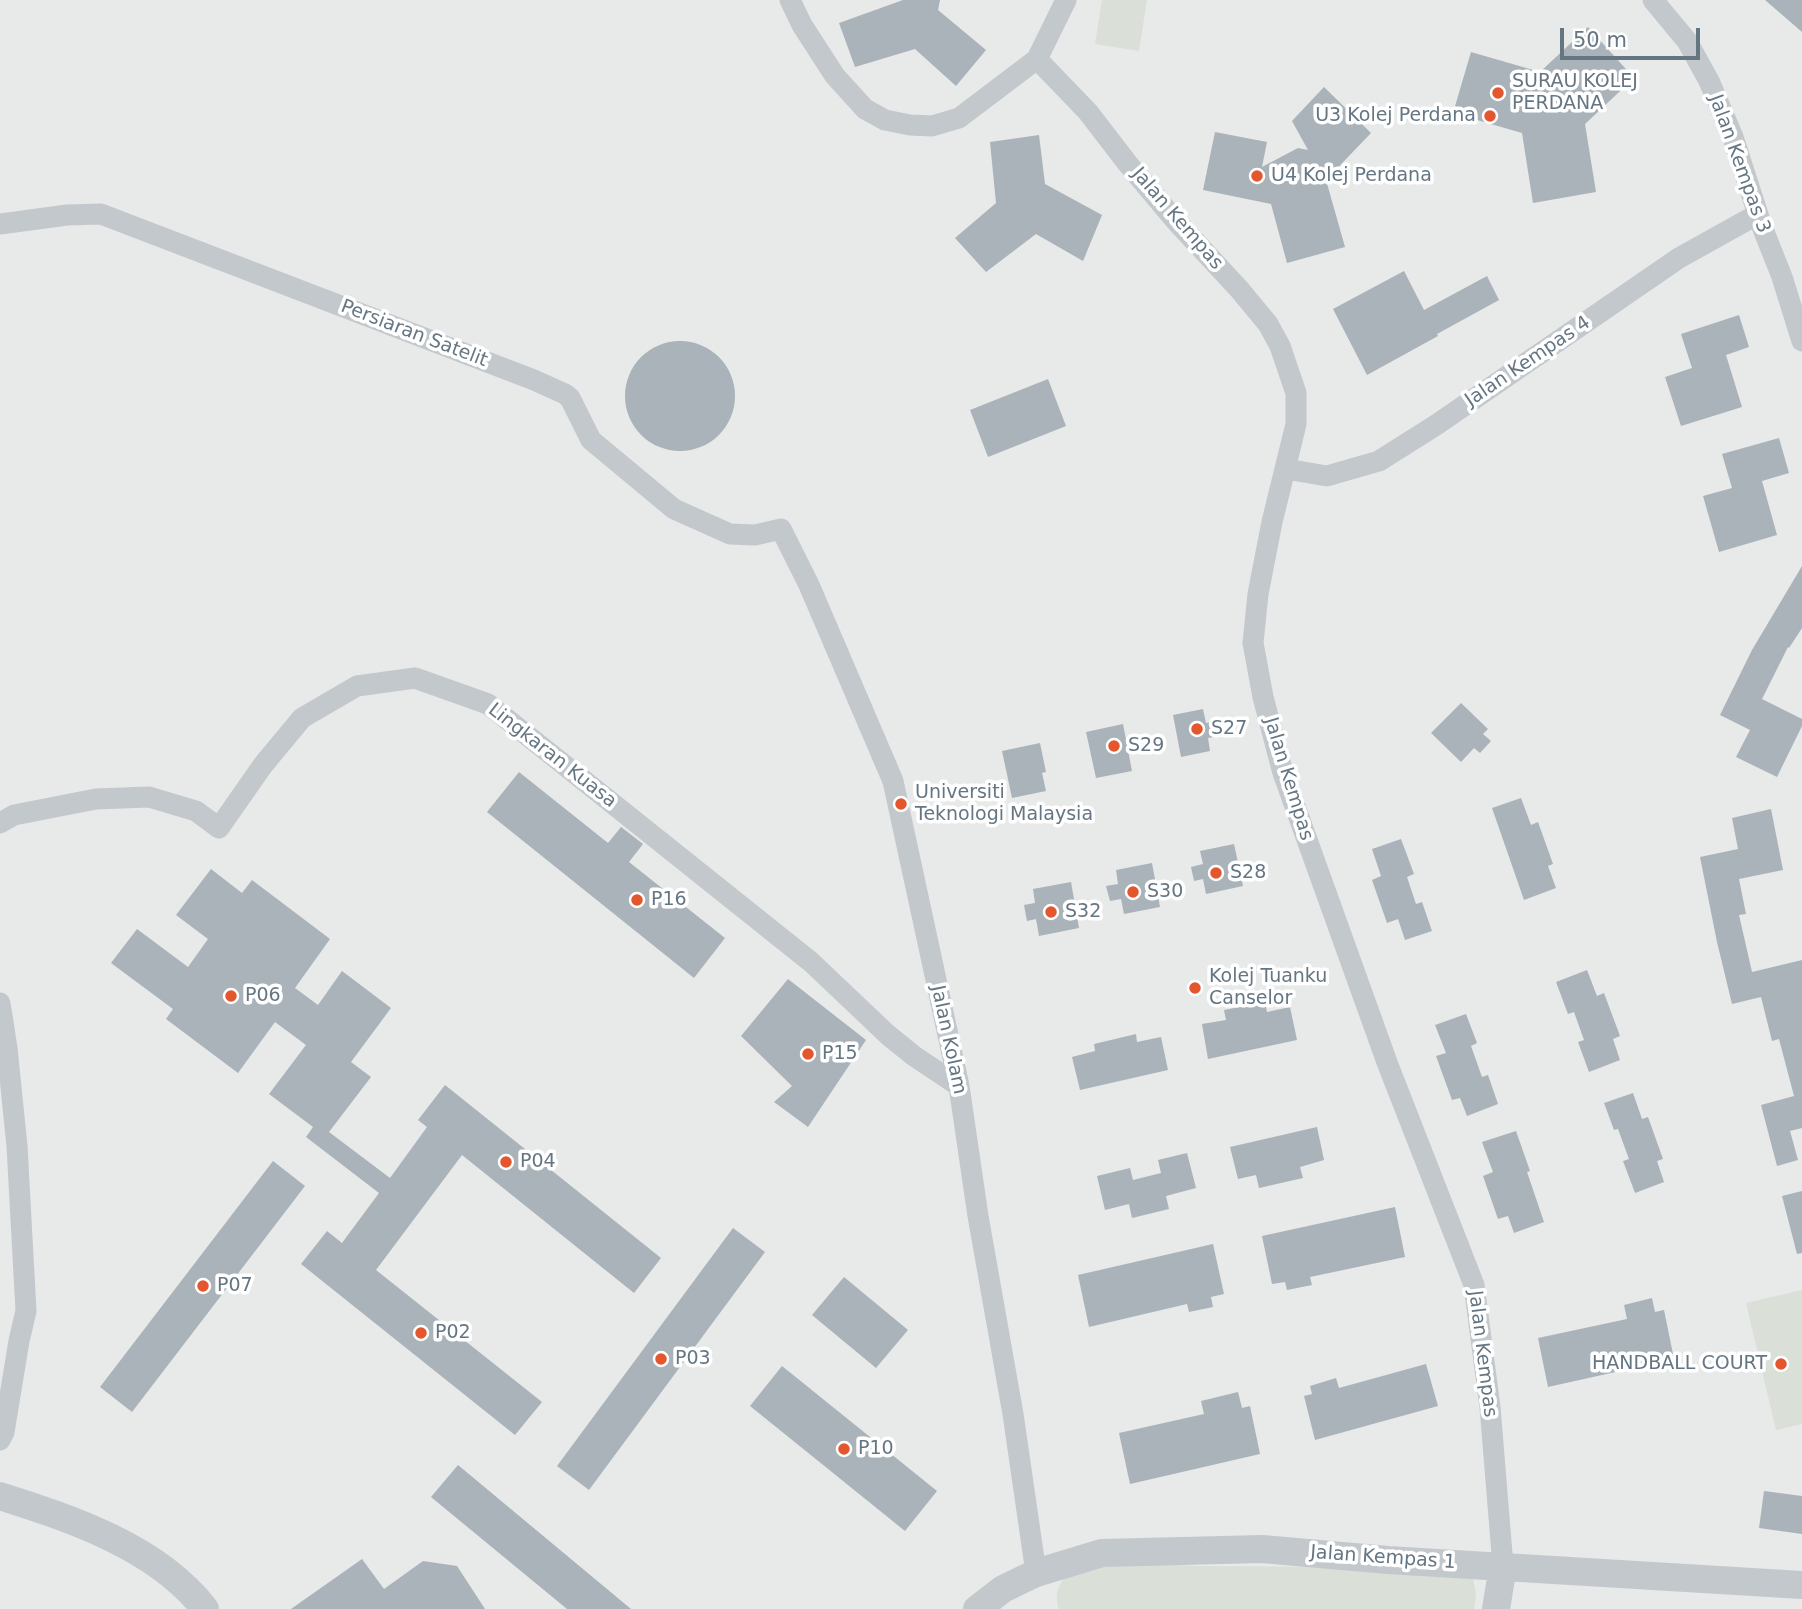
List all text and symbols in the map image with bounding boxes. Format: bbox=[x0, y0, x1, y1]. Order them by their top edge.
scale bar bbox=[1564, 14, 1704, 58]
text: 50 m bbox=[1573, 28, 1627, 52]
place label: SURAU KOLEJ PERDANA bbox=[1512, 71, 1638, 115]
marker: SURAU KOLEJ PERDANA bbox=[1490, 85, 1506, 101]
street label: Jalan Kempas 3 bbox=[1703, 92, 1775, 236]
place label: U3 Kolej Perdana bbox=[1315, 105, 1476, 127]
marker: U3 Kolej Perdana bbox=[1482, 108, 1498, 124]
street label: Jalan Kempas bbox=[1127, 163, 1227, 275]
place label: U4 Kolej Perdana bbox=[1271, 165, 1432, 187]
marker: U4 Kolej Perdana bbox=[1249, 168, 1265, 184]
street label: Persiaran Satelit bbox=[337, 295, 491, 373]
street label: Jalan Kempas 4 bbox=[1461, 312, 1595, 412]
street label: Lingkaran Kuasa bbox=[483, 699, 621, 813]
street label: Jalan Kempas bbox=[1258, 715, 1318, 843]
place label: S27 bbox=[1211, 718, 1247, 740]
marker: S27 bbox=[1189, 721, 1205, 737]
place label: S29 bbox=[1128, 735, 1164, 757]
marker: S29 bbox=[1106, 738, 1122, 754]
place label: Universiti Teknologi Malaysia bbox=[915, 782, 1093, 826]
marker: Universiti Teknologi Malaysia bbox=[893, 796, 909, 812]
place label: S28 bbox=[1230, 862, 1266, 884]
marker: S28 bbox=[1208, 865, 1224, 881]
place label: S30 bbox=[1147, 881, 1183, 903]
marker: S30 bbox=[1125, 884, 1141, 900]
place label: P16 bbox=[651, 889, 687, 911]
marker: P16 bbox=[629, 892, 645, 908]
place label: S32 bbox=[1065, 901, 1101, 923]
marker: S32 bbox=[1043, 904, 1059, 920]
place label: Kolej Tuanku Canselor bbox=[1209, 966, 1327, 1010]
marker: Kolej Tuanku Canselor bbox=[1187, 980, 1203, 996]
street label: Jalan Kolam bbox=[925, 983, 971, 1097]
place label: P06 bbox=[245, 985, 281, 1007]
marker: P06 bbox=[223, 988, 239, 1004]
place label: P15 bbox=[822, 1043, 858, 1065]
marker: P15 bbox=[800, 1046, 816, 1062]
place label: P04 bbox=[520, 1151, 556, 1173]
marker: P04 bbox=[498, 1154, 514, 1170]
place label: P07 bbox=[217, 1275, 253, 1297]
marker: P07 bbox=[195, 1278, 211, 1294]
street label: Jalan Kempas bbox=[1463, 1289, 1501, 1419]
place label: P02 bbox=[435, 1322, 471, 1344]
marker: P02 bbox=[413, 1325, 429, 1341]
place label: P03 bbox=[675, 1348, 711, 1370]
marker: P03 bbox=[653, 1351, 669, 1367]
place label: HANDBALL COURT bbox=[1592, 1353, 1767, 1375]
marker: HANDBALL COURT bbox=[1773, 1356, 1789, 1372]
place label: P10 bbox=[858, 1438, 894, 1460]
marker: P10 bbox=[836, 1441, 852, 1457]
street label: Jalan Kempas 1 bbox=[1310, 1542, 1456, 1574]

